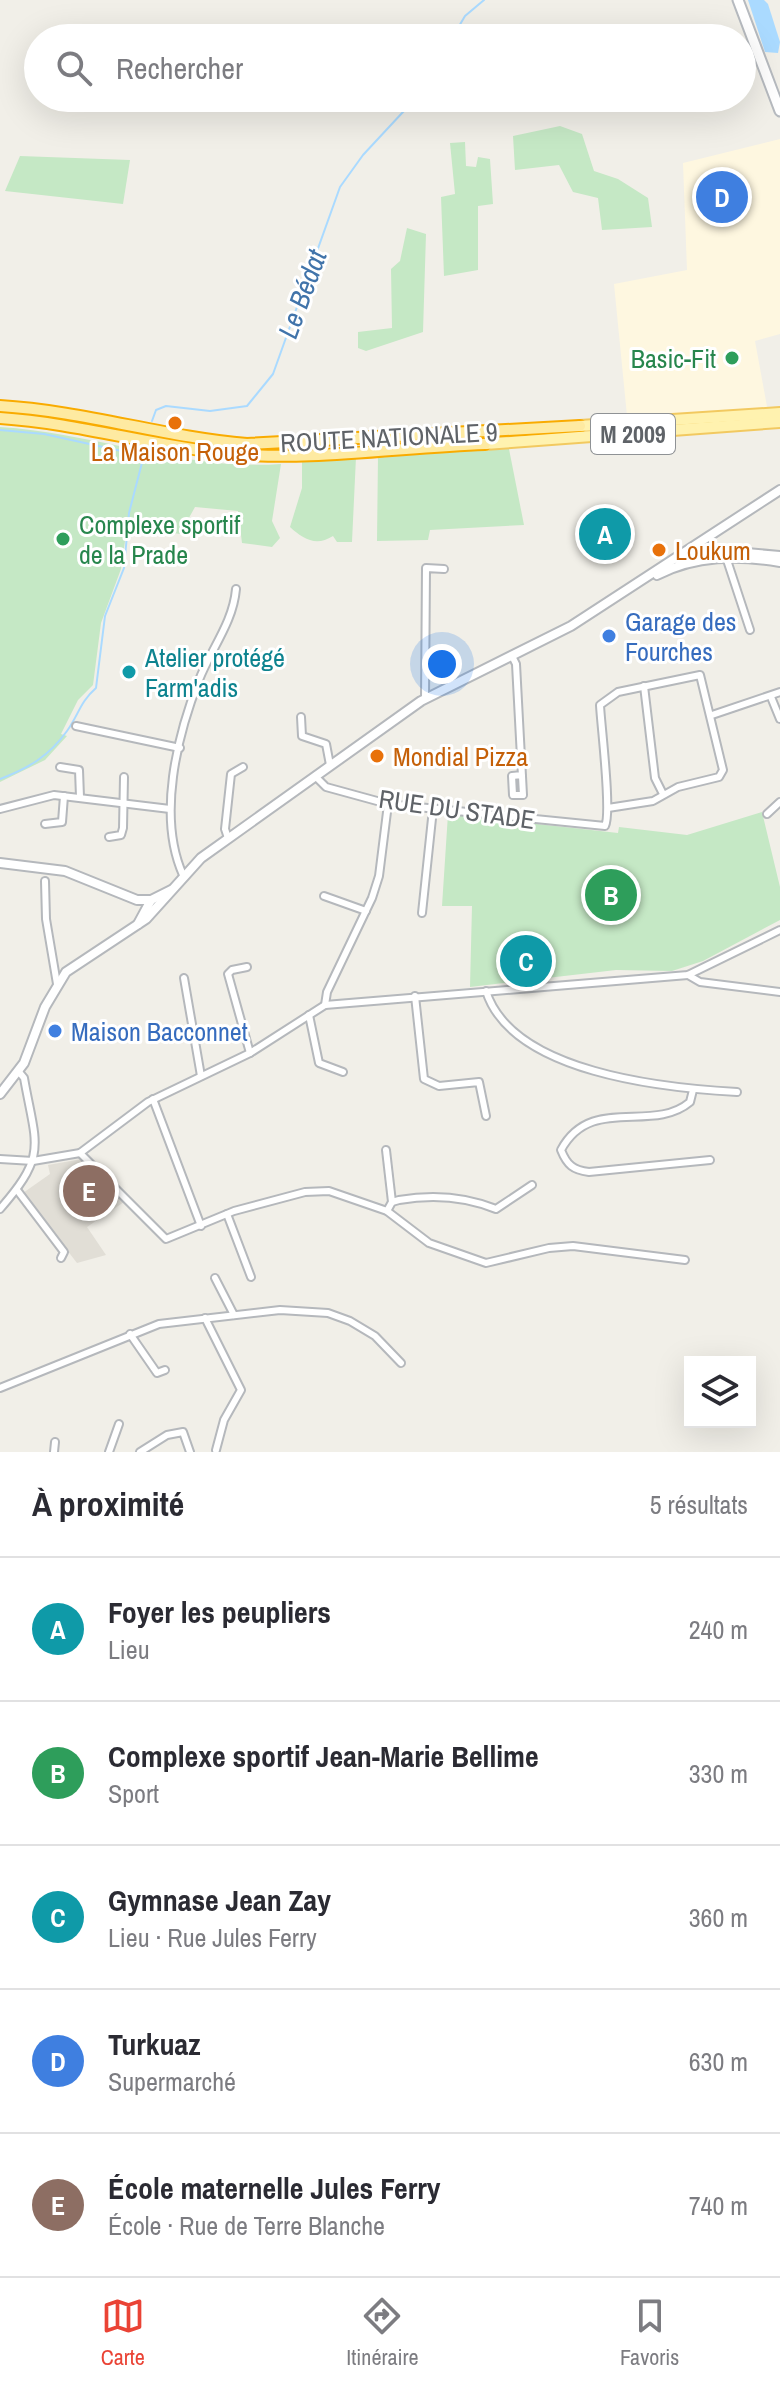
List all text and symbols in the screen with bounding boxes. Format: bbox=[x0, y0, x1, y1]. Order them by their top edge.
search box bbox=[24, 24, 756, 112]
icon: search bbox=[52, 46, 96, 90]
text: Rechercher bbox=[116, 48, 243, 88]
pin: D bbox=[696, 167, 748, 227]
water label: Le Bédat bbox=[268, 244, 336, 344]
place label: Basic-Fit bbox=[631, 341, 716, 376]
marker: Basic-Fit bbox=[723, 349, 741, 367]
marker: La Maison Rouge bbox=[166, 414, 184, 432]
street label: ROUTE NATIONALE 9 bbox=[279, 414, 499, 460]
road number: M 2009 bbox=[591, 414, 675, 454]
place label: La Maison Rouge bbox=[91, 434, 259, 469]
pin: A bbox=[579, 504, 631, 564]
place label: Complexe sportif de la Prade bbox=[79, 507, 240, 572]
marker: Complexe sportif de la Prade bbox=[54, 530, 72, 548]
place label: Loukum bbox=[675, 533, 751, 568]
marker: Loukum bbox=[650, 541, 668, 559]
place label: Garage des Fourches bbox=[625, 604, 736, 669]
marker: Garage des Fourches bbox=[600, 627, 618, 645]
place label: Atelier protégé Farm'adis bbox=[144, 640, 285, 705]
your location bbox=[422, 644, 462, 684]
marker: Atelier protégé Farm'adis bbox=[120, 663, 138, 681]
place label: Mondial Pizza bbox=[393, 739, 528, 774]
marker: Mondial Pizza bbox=[368, 747, 386, 765]
street label: RUE DU STADE bbox=[377, 781, 537, 837]
pin: B bbox=[585, 865, 637, 925]
pin: C bbox=[500, 931, 552, 991]
place label: Maison Bacconnet bbox=[71, 1014, 248, 1049]
marker: Maison Bacconnet bbox=[46, 1022, 64, 1040]
pin: E bbox=[63, 1161, 115, 1221]
map controls bbox=[684, 1356, 756, 1428]
button: layers bbox=[684, 1356, 756, 1428]
text: À proximité bbox=[32, 1481, 184, 1527]
text: 5 résultats bbox=[650, 1487, 748, 1522]
text: Foyer les peupliers bbox=[108, 1592, 331, 1632]
text: A bbox=[50, 1612, 66, 1647]
text: 240 m bbox=[689, 1612, 748, 1647]
text: Lieu bbox=[108, 1632, 150, 1667]
text: Complexe sportif Jean-Marie Bellime bbox=[108, 1736, 539, 1776]
text: B bbox=[50, 1756, 66, 1791]
text: 330 m bbox=[689, 1756, 748, 1791]
text: Sport bbox=[108, 1776, 159, 1811]
text: Gymnase Jean Zay bbox=[108, 1880, 331, 1920]
text: C bbox=[50, 1900, 66, 1935]
text: 360 m bbox=[689, 1900, 748, 1935]
text: Lieu · Rue Jules Ferry bbox=[108, 1920, 317, 1955]
text: Turkuaz bbox=[108, 2024, 201, 2064]
text: D bbox=[50, 2044, 66, 2079]
text: 630 m bbox=[689, 2044, 748, 2079]
text: Supermarché bbox=[108, 2064, 236, 2099]
text: École maternelle Jules Ferry bbox=[108, 2168, 440, 2208]
text: E bbox=[51, 2188, 65, 2223]
text: 740 m bbox=[689, 2188, 748, 2223]
text: École · Rue de Terre Blanche bbox=[108, 2208, 385, 2243]
tab: Carte bbox=[101, 2294, 145, 2372]
tab: Itinéraire bbox=[346, 2294, 419, 2372]
tab: Favoris bbox=[620, 2294, 679, 2372]

